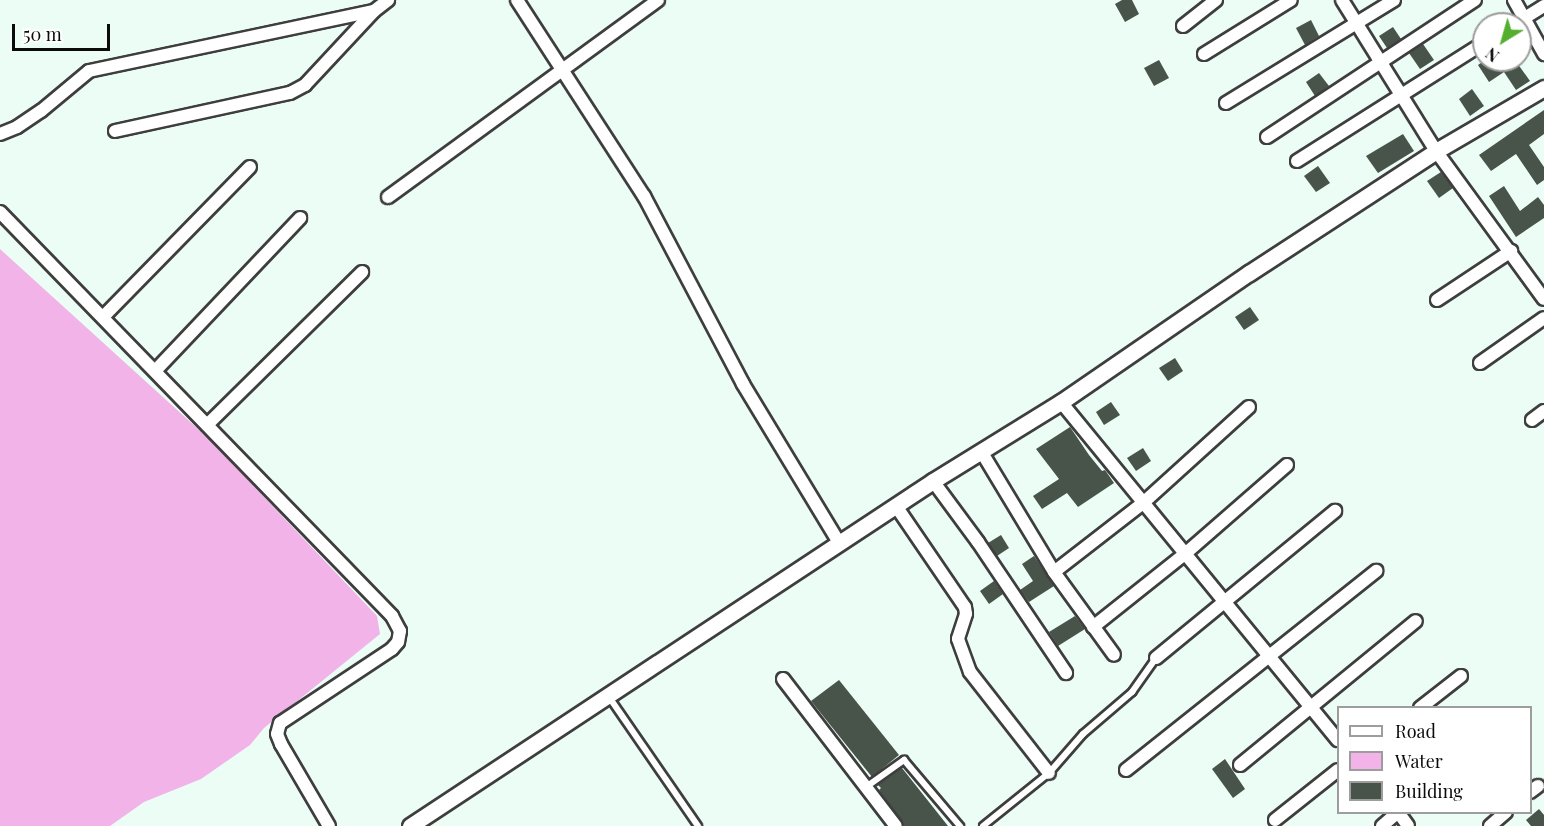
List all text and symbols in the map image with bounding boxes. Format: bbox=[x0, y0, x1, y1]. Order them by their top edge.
scale bar bbox=[15, 12, 112, 50]
north arrow bbox=[1472, 12, 1532, 72]
text: 50 m bbox=[23, 22, 62, 46]
text: N bbox=[1481, 43, 1503, 67]
legend bbox=[1337, 706, 1532, 814]
text: Road bbox=[1395, 719, 1436, 743]
text: Water bbox=[1395, 749, 1443, 773]
text: Building bbox=[1395, 779, 1463, 803]

